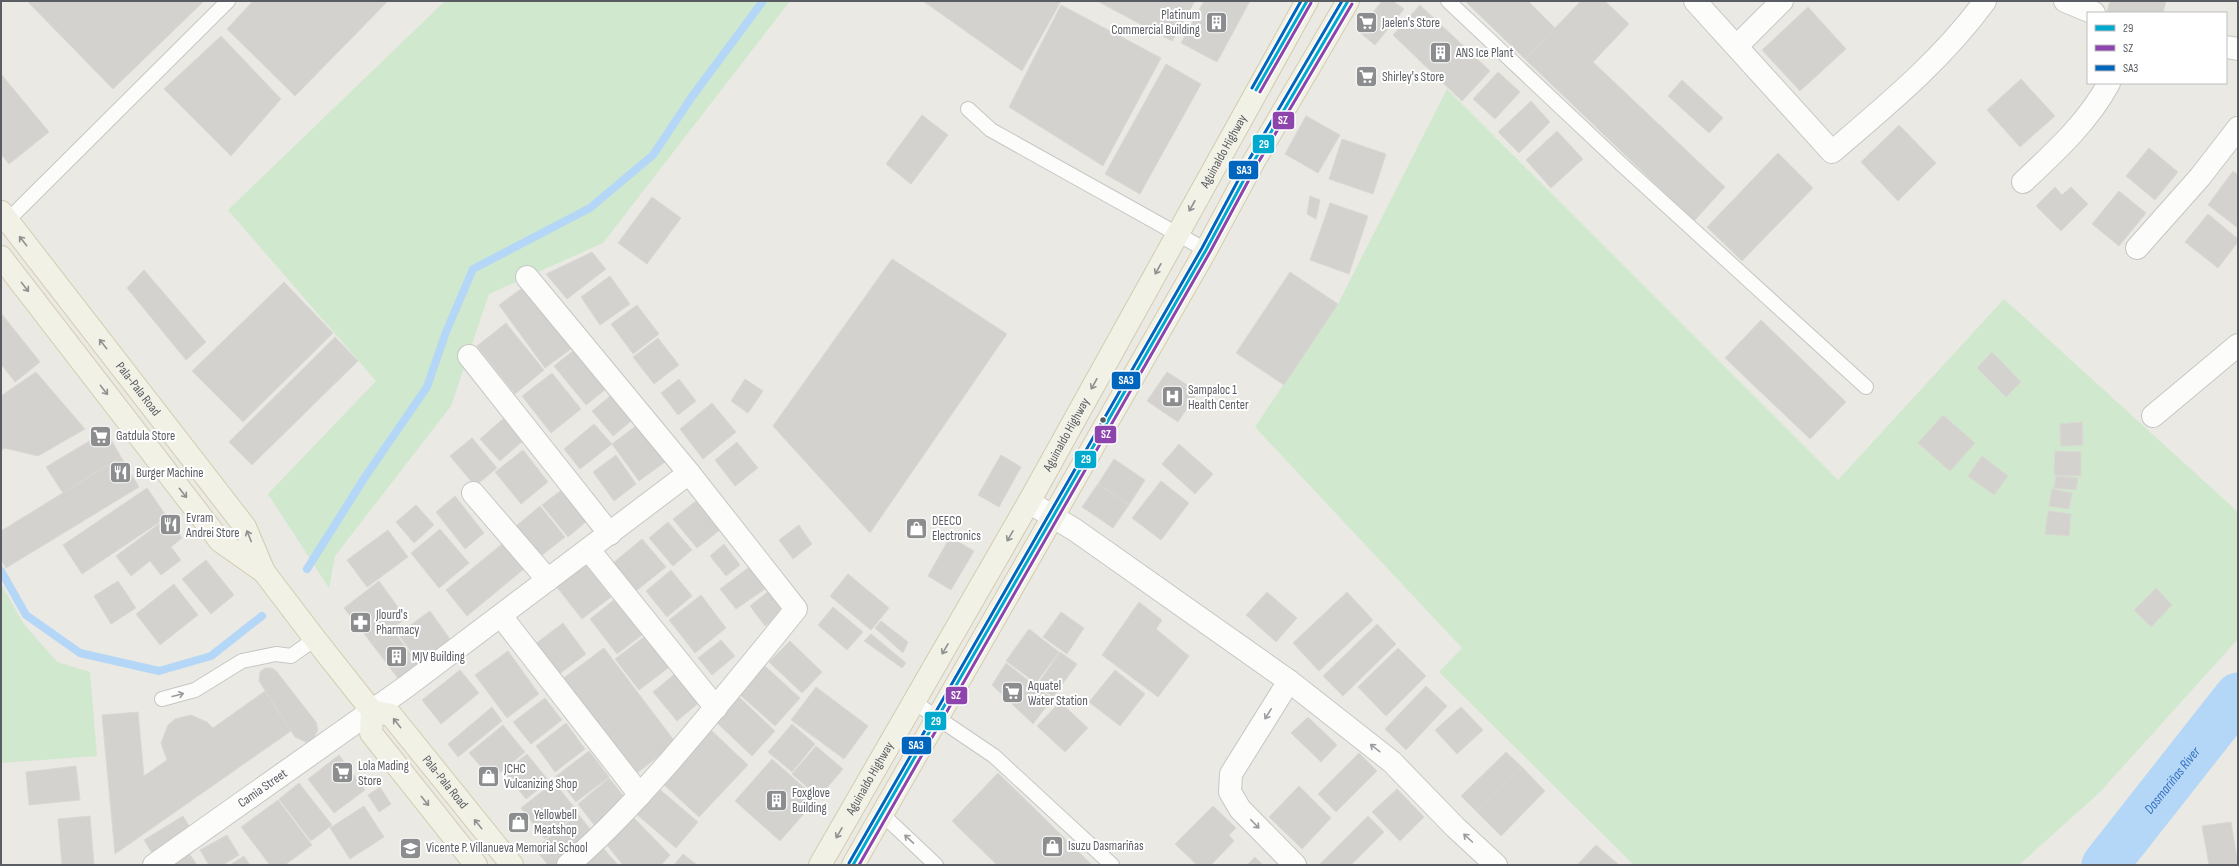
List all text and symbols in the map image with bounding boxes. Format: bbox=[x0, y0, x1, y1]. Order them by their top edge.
place label: Platinum Commercial Building bbox=[1111, 7, 1200, 38]
building icon: Platinum Commercial Building bbox=[1203, 9, 1229, 35]
supermarket icon: Jaelen's Store bbox=[1354, 10, 1380, 36]
legend bbox=[2087, 12, 2227, 84]
place label: Jaelen's Store bbox=[1381, 15, 1440, 31]
text: 29 bbox=[2123, 21, 2133, 36]
building icon: ANS Ice Plant bbox=[1428, 40, 1454, 66]
text: SZ bbox=[2123, 41, 2133, 56]
place label: ANS Ice Plant bbox=[1455, 45, 1513, 61]
text: SA3 bbox=[2123, 61, 2138, 76]
supermarket icon: Shirley's Store bbox=[1354, 64, 1380, 90]
place label: Shirley's Store bbox=[1382, 69, 1444, 85]
line badge: SZ bbox=[1272, 111, 1295, 130]
street label: Aguinaldo Highway bbox=[1196, 112, 1250, 192]
text: SZ bbox=[1278, 114, 1288, 127]
line badge: 29 bbox=[1252, 134, 1275, 154]
text: 29 bbox=[1259, 138, 1269, 151]
line badge: SA3 bbox=[1228, 160, 1259, 180]
text: SA3 bbox=[1236, 164, 1252, 177]
one-way arrow bbox=[1188, 200, 1196, 212]
one-way arrow bbox=[19, 235, 28, 246]
one-way arrow bbox=[1154, 263, 1161, 275]
one-way arrow bbox=[21, 282, 29, 293]
one-way arrow bbox=[99, 338, 107, 349]
street label: Pala-Pala Road bbox=[112, 359, 164, 419]
line badge: SA3 bbox=[1111, 371, 1141, 390]
text: SA3 bbox=[1118, 374, 1134, 387]
one-way arrow bbox=[1089, 378, 1097, 390]
place label: Sampaloc 1 Health Center bbox=[1188, 382, 1249, 413]
hospital icon: Sampaloc 1 Health Center bbox=[1159, 384, 1185, 410]
one-way arrow bbox=[100, 385, 108, 396]
street label: Aguinaldo Highway bbox=[1039, 395, 1093, 475]
unlabelled marker bbox=[1098, 415, 1108, 425]
supermarket icon: Gatdula Store bbox=[88, 423, 114, 449]
line badge: SZ bbox=[1094, 425, 1117, 444]
place label: Gatdula Store bbox=[116, 428, 175, 444]
text: SZ bbox=[1101, 428, 1111, 441]
line badge: 29 bbox=[1074, 450, 1097, 469]
text: 29 bbox=[1081, 453, 1091, 466]
restaurant icon: Burger Machine bbox=[108, 460, 134, 486]
place label: Burger Machine bbox=[136, 465, 203, 481]
one-way arrow bbox=[179, 488, 188, 499]
place label: Evram Andrei Store bbox=[185, 510, 240, 541]
restaurant icon: Evram Andrei Store bbox=[158, 512, 184, 538]
place label: DEECO Electronics bbox=[932, 513, 981, 544]
shop icon: DEECO Electronics bbox=[903, 515, 929, 541]
one-way arrow bbox=[1005, 530, 1013, 542]
one-way arrow bbox=[244, 531, 252, 543]
place label: Jlourd's Pharmacy bbox=[375, 607, 419, 638]
pharmacy icon: Jlourd's Pharmacy bbox=[347, 609, 373, 635]
one-way arrow bbox=[941, 643, 949, 655]
building icon: MJV Building bbox=[384, 644, 410, 670]
place label: MJV Building bbox=[412, 649, 465, 665]
place label: Aquatel Water Station bbox=[1027, 678, 1088, 709]
supermarket icon: Aquatel Water Station bbox=[1000, 680, 1026, 706]
line badge: SZ bbox=[945, 686, 968, 705]
text: SZ bbox=[951, 689, 961, 702]
one-way arrow bbox=[171, 691, 184, 698]
one-way arrow bbox=[1264, 708, 1272, 719]
line badge: 29 bbox=[924, 711, 947, 731]
text: 29 bbox=[931, 715, 941, 728]
one-way arrow bbox=[393, 717, 401, 728]
line badge: SA3 bbox=[901, 736, 932, 755]
street label: Aguinaldo Highway bbox=[842, 739, 897, 819]
text: SA3 bbox=[908, 739, 924, 752]
water label: Dasmariñas River bbox=[2140, 742, 2204, 817]
one-way arrow bbox=[1369, 744, 1380, 752]
street label: Pala-Pala Road bbox=[419, 752, 472, 812]
place label: Lola Mading Store bbox=[358, 758, 409, 789]
supermarket icon: Lola Mading Store bbox=[330, 760, 356, 786]
place label: JCHC Vulcanizing Shop bbox=[503, 761, 577, 792]
shop icon: JCHC Vulcanizing Shop bbox=[475, 763, 501, 789]
street label: Camia Street bbox=[235, 765, 290, 811]
place label: Foxglove Building bbox=[792, 785, 830, 816]
building icon: Foxglove Building bbox=[763, 787, 789, 813]
one-way arrow bbox=[421, 796, 430, 807]
place label: Yellowbell Meatshop bbox=[534, 807, 577, 838]
shop icon: Yellowbell Meatshop bbox=[505, 809, 531, 835]
one-way arrow bbox=[474, 819, 483, 829]
one-way arrow bbox=[1250, 819, 1260, 829]
one-way arrow bbox=[834, 827, 842, 839]
shop icon: Isuzu Dasmariñas bbox=[1040, 833, 1066, 859]
one-way arrow bbox=[1463, 834, 1473, 843]
school or university icon: Vicente P. Villanueva Memorial School bbox=[398, 835, 424, 861]
one-way arrow bbox=[904, 835, 914, 844]
place label: Isuzu Dasmariñas bbox=[1068, 838, 1144, 854]
place label: Vicente P. Villanueva Memorial School bbox=[426, 840, 588, 856]

